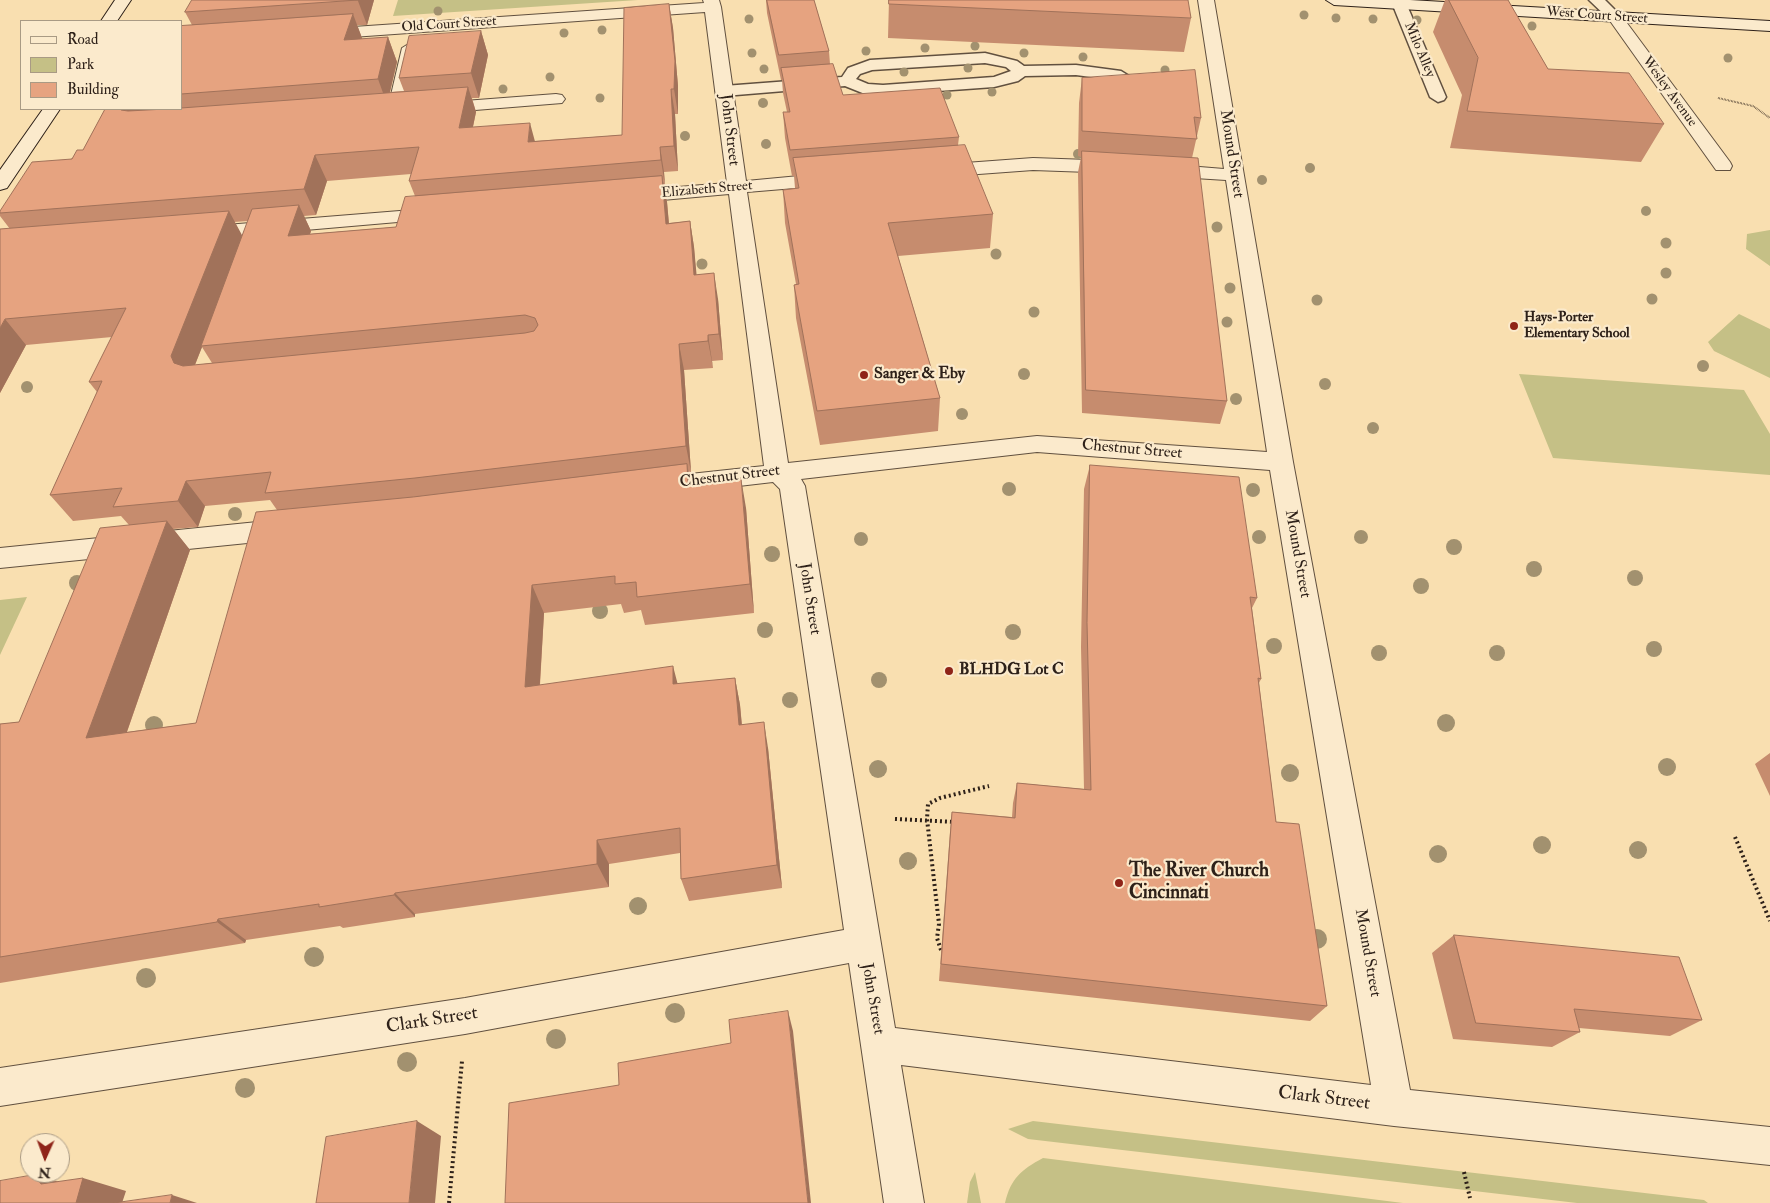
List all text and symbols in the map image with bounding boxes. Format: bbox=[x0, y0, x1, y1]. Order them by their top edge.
street label: West Court Street bbox=[1546, 4, 1648, 28]
street label: Old Court Street bbox=[401, 13, 497, 37]
legend bbox=[20, 20, 182, 110]
street label: Milo Alley bbox=[1400, 20, 1438, 80]
text: Road bbox=[67, 30, 98, 49]
street label: Wesley Avenue bbox=[1638, 54, 1700, 130]
text: Park bbox=[67, 55, 94, 74]
text: Building bbox=[67, 80, 119, 99]
street label: John Street bbox=[715, 93, 743, 167]
street label: Mound Street bbox=[1215, 108, 1247, 200]
street label: Elizabeth Street bbox=[661, 178, 753, 202]
place label: Hays-Porter Elementary School bbox=[1524, 310, 1630, 342]
marker: Hays-Porter Elementary School bbox=[1508, 320, 1520, 332]
place label: Sanger & Eby bbox=[874, 365, 965, 385]
marker: Sanger & Eby bbox=[858, 369, 870, 381]
street label: Chestnut Street bbox=[1081, 436, 1183, 464]
street label: Chestnut Street bbox=[679, 461, 781, 493]
street label: Mound Street bbox=[1280, 508, 1314, 600]
street label: John Street bbox=[794, 562, 824, 636]
place label: BLHDG Lot C bbox=[959, 661, 1064, 681]
marker: BLHDG Lot C bbox=[943, 665, 955, 677]
place label: The River Church Cincinnati bbox=[1129, 861, 1269, 905]
marker: The River Church Cincinnati bbox=[1113, 877, 1125, 889]
street label: Mound Street bbox=[1350, 907, 1384, 999]
street label: John Street bbox=[856, 962, 888, 1036]
street label: Clark Street bbox=[385, 1003, 479, 1039]
street label: Clark Street bbox=[1277, 1082, 1371, 1116]
north arrow bbox=[20, 1133, 70, 1183]
text: N bbox=[38, 1164, 51, 1181]

